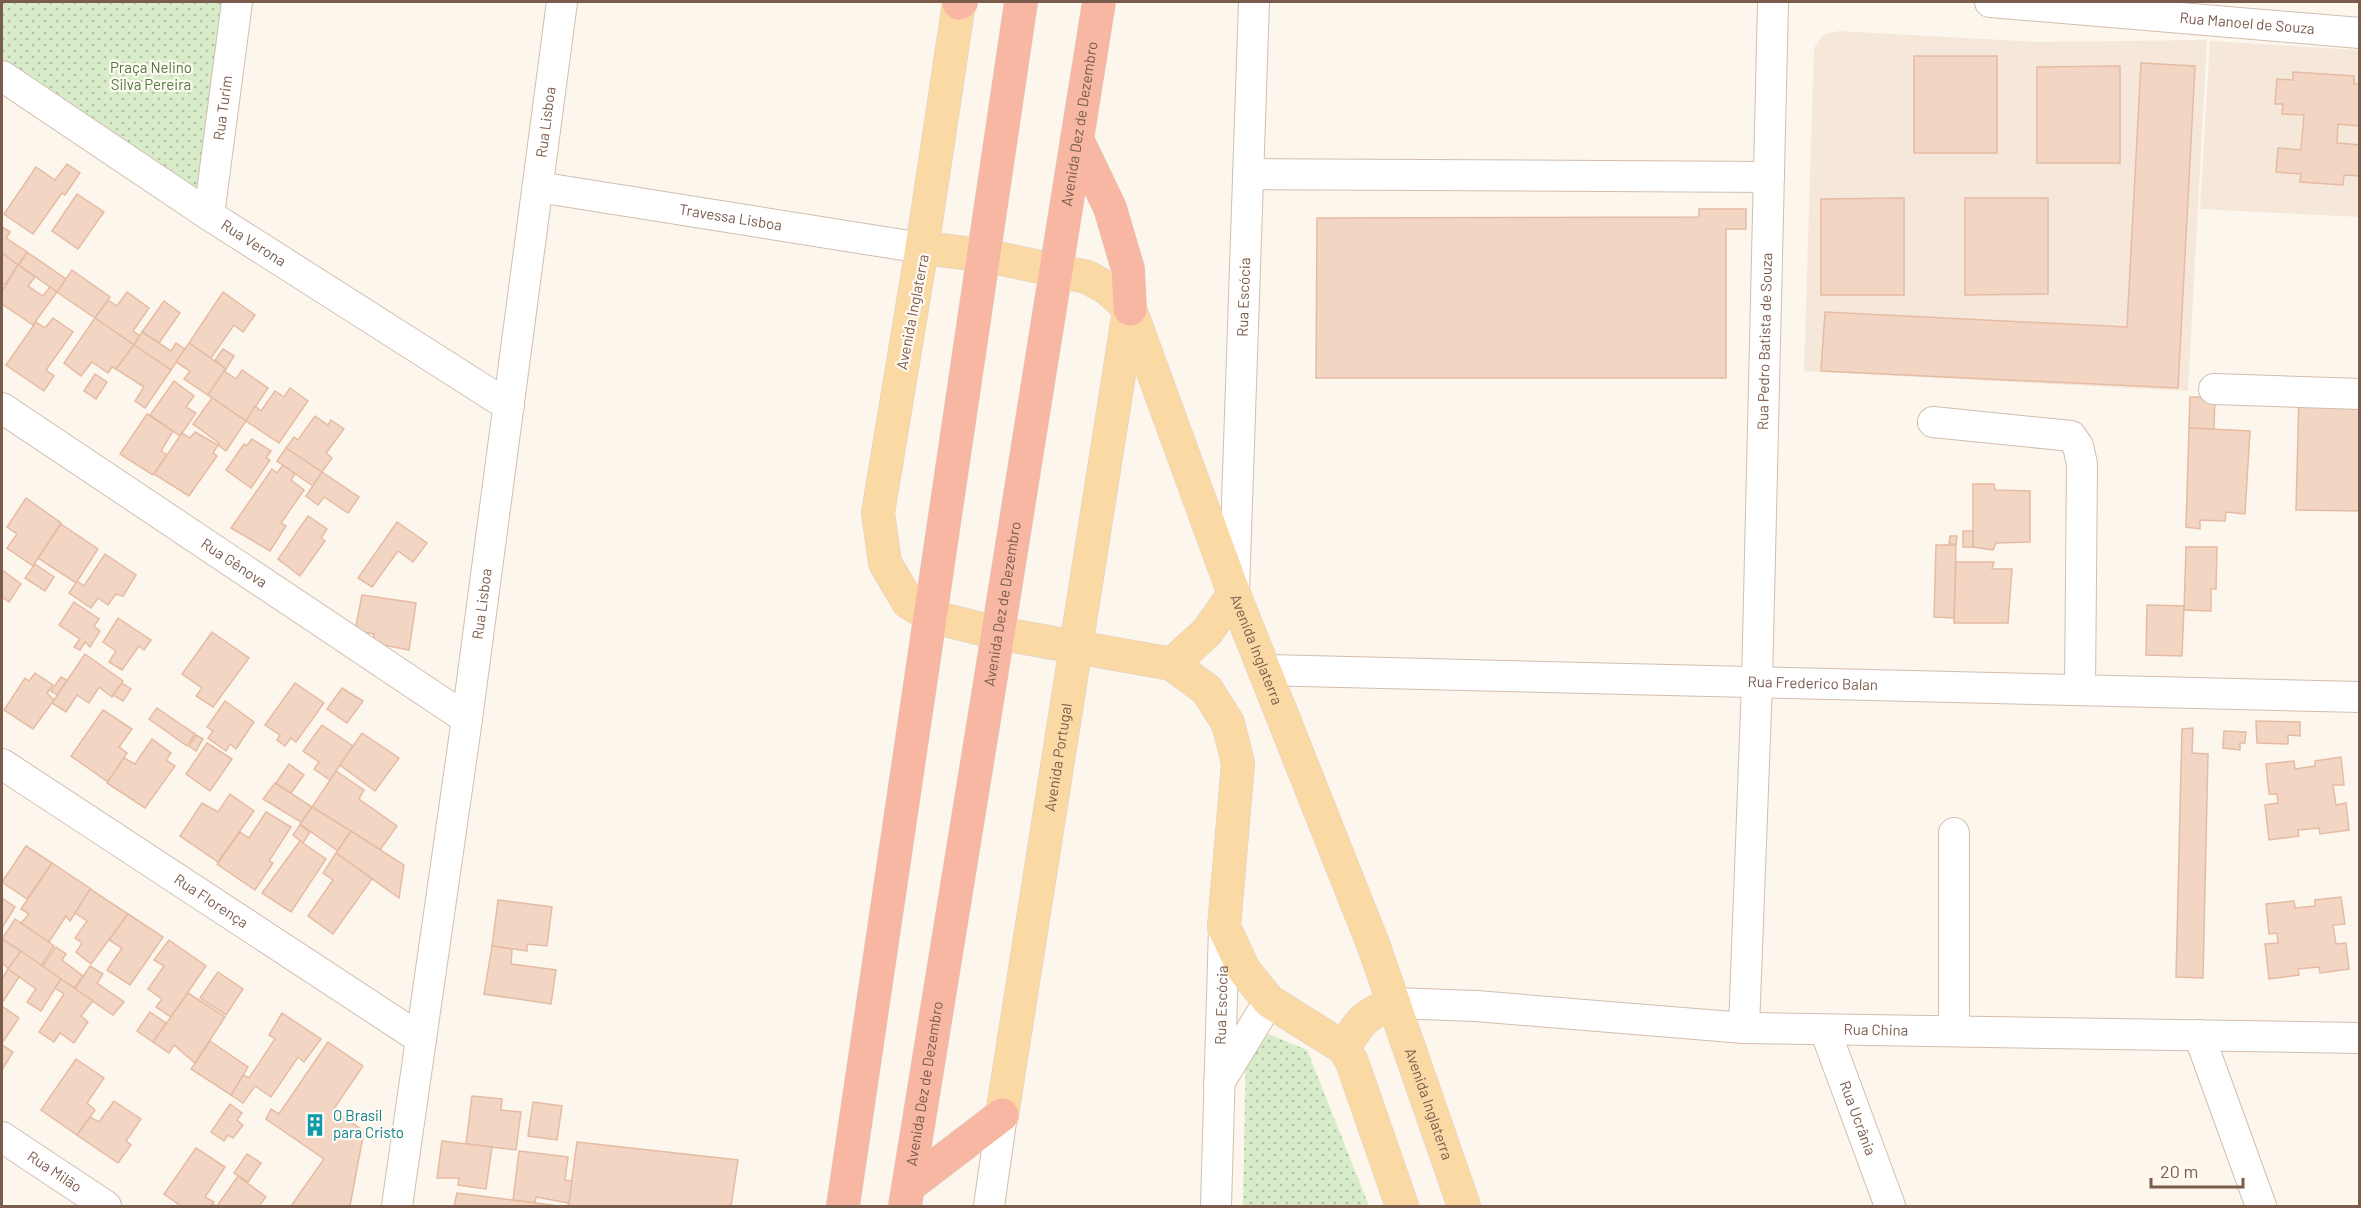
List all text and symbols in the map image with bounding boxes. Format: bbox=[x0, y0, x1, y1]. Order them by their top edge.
street label: Rua Manoel de Souza bbox=[2179, 8, 2315, 37]
street label: Avenida Dez de Dezembro bbox=[1057, 40, 1101, 208]
park label: Praça Nelino Silva Pereira bbox=[110, 58, 192, 93]
street label: Rua Turim bbox=[209, 74, 235, 141]
street label: Rua Lisboa bbox=[531, 85, 559, 159]
street label: Travessa Lisboa bbox=[678, 200, 783, 234]
street label: Rua Verona bbox=[218, 215, 290, 270]
street label: Rua Pedro Batista de Souza bbox=[1753, 252, 1775, 430]
street label: Avenida Inglaterra bbox=[892, 253, 932, 371]
street label: Rua Escócia bbox=[1233, 257, 1253, 337]
street label: Avenida Dez de Dezembro bbox=[980, 520, 1024, 687]
street label: Rua Gênova bbox=[198, 534, 271, 591]
street label: Rua Lisboa bbox=[468, 567, 495, 640]
street label: Avenida Inglaterra bbox=[1227, 592, 1287, 707]
street label: Rua Frederico Balan bbox=[1747, 672, 1878, 693]
street label: Avenida Portugal bbox=[1040, 702, 1075, 813]
street label: Rua Florença bbox=[171, 870, 252, 931]
street label: Rua Escócia bbox=[1211, 965, 1231, 1045]
street label: Avenida Dez de Dezembro bbox=[902, 1000, 946, 1167]
street label: Rua China bbox=[1844, 1020, 1909, 1039]
street label: Avenida Inglaterra bbox=[1402, 1045, 1457, 1162]
street label: Rua Ucrânia bbox=[1837, 1078, 1880, 1158]
place label: O Brasil para Cristo bbox=[333, 1106, 404, 1141]
building icon: O Brasil para Cristo bbox=[302, 1112, 328, 1138]
street label: Rua Milão bbox=[24, 1146, 86, 1196]
scale bar bbox=[2151, 1151, 2242, 1189]
text: 20 m bbox=[2160, 1160, 2198, 1182]

